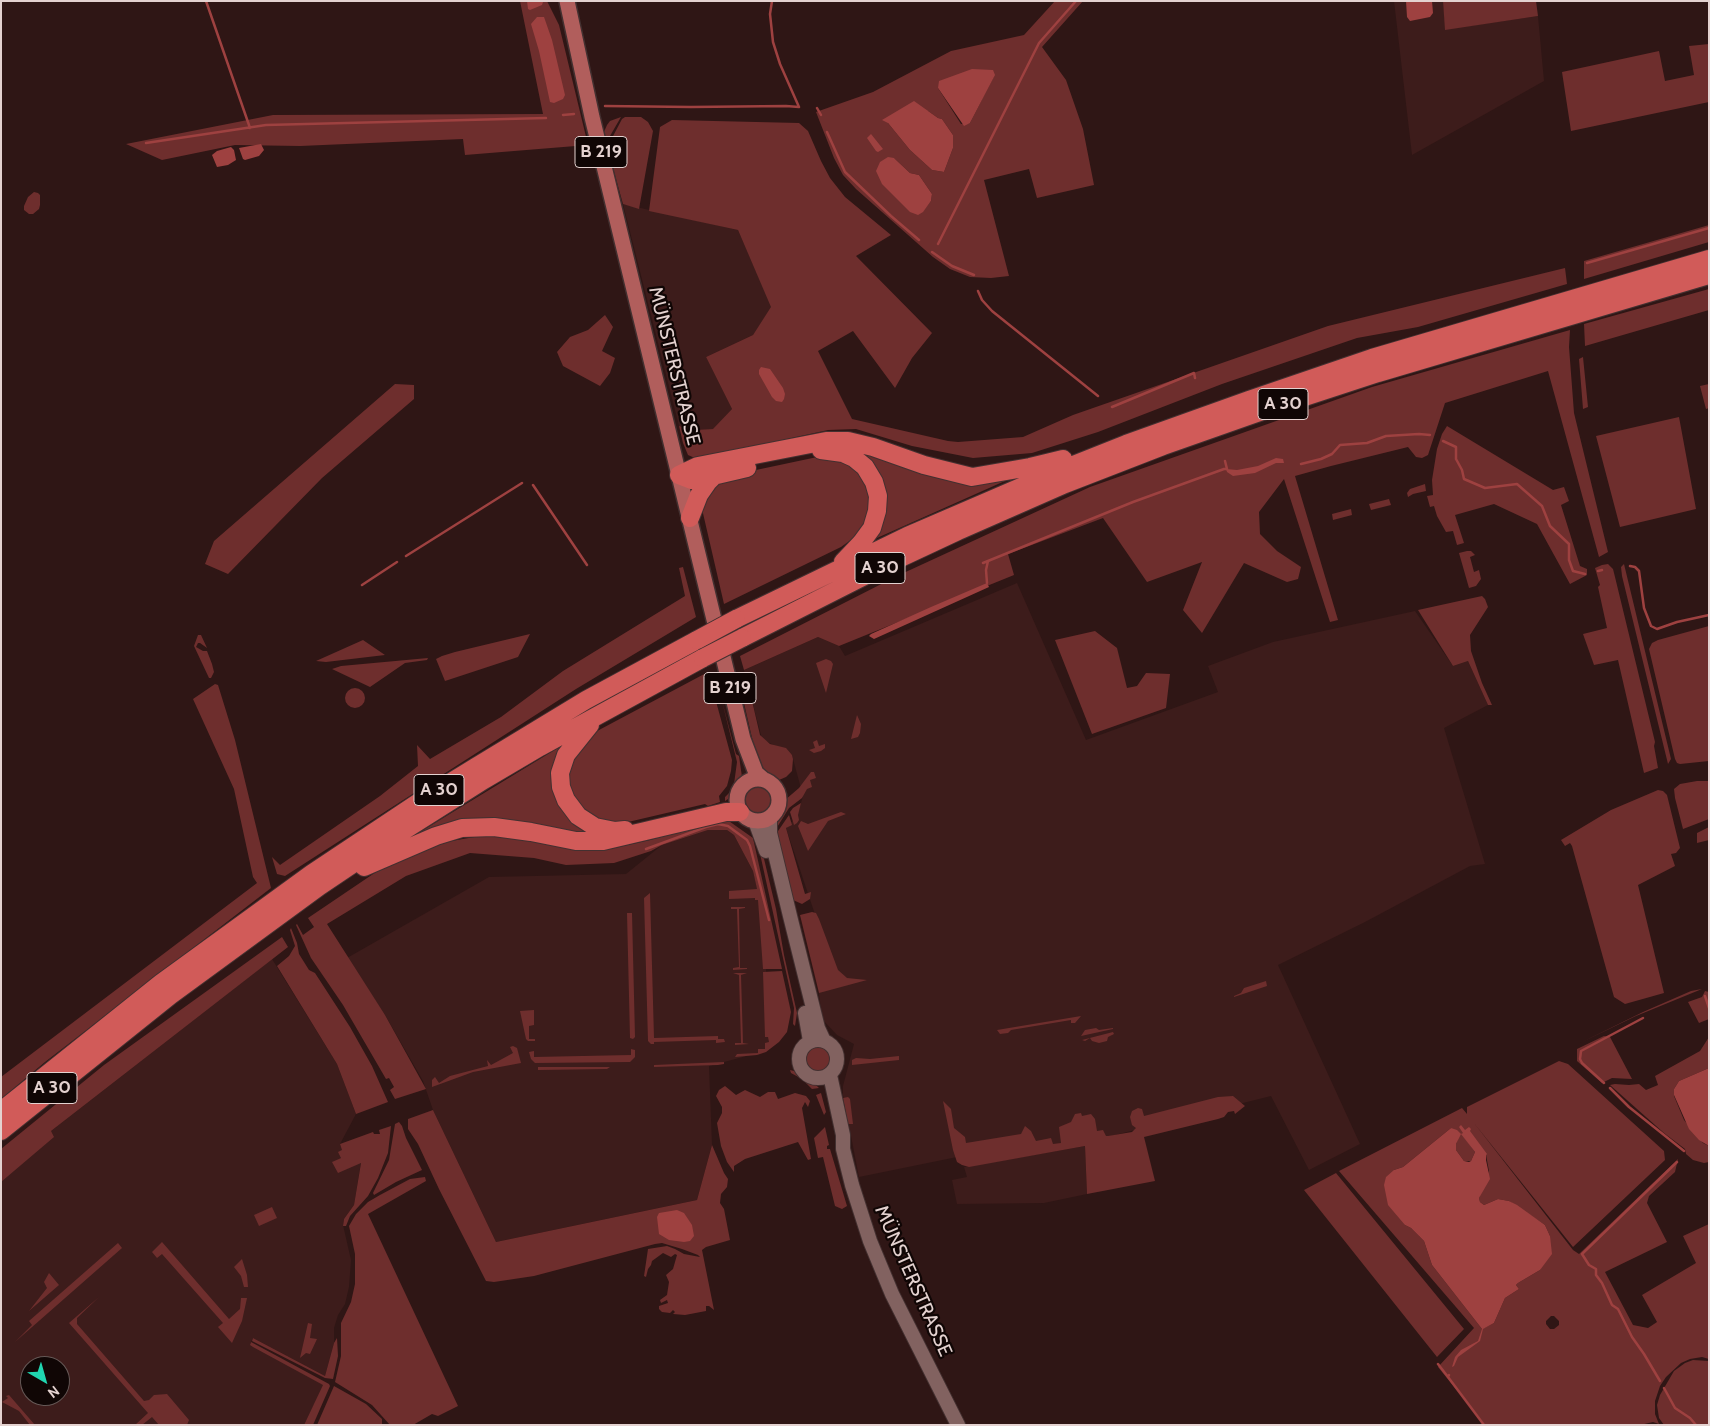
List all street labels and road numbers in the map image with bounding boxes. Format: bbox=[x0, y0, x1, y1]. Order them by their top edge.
road number: B 219 bbox=[575, 136, 627, 168]
street label: MÜNSTERSTRASSE bbox=[643, 284, 705, 448]
road number: A 30 bbox=[1258, 388, 1308, 419]
road number: A 30 bbox=[855, 552, 905, 584]
road number: B 219 bbox=[704, 672, 756, 704]
road number: A 30 bbox=[414, 774, 464, 806]
road number: A 30 bbox=[27, 1072, 77, 1104]
street label: MÜNSTERSTRASSE bbox=[869, 1202, 957, 1360]

